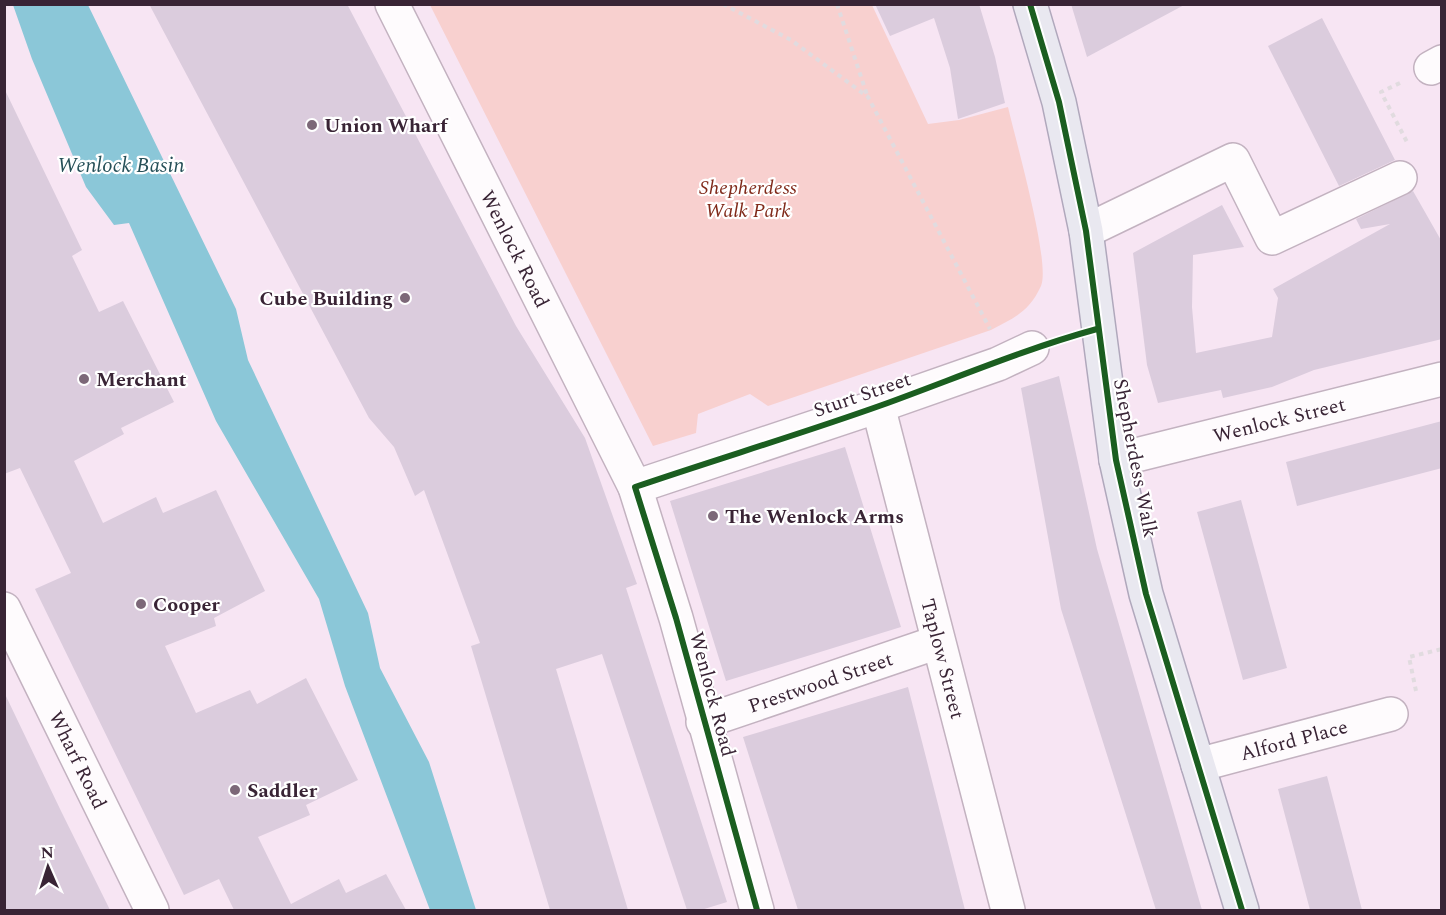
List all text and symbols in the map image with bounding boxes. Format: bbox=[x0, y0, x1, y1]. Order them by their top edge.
place label: Union Wharf bbox=[324, 111, 449, 141]
marker: Union Wharf bbox=[305, 118, 319, 132]
water label: Wenlock Basin bbox=[57, 150, 185, 182]
park label: Shepherdess Walk Park bbox=[699, 173, 797, 226]
street label: Wenlock Road bbox=[472, 185, 556, 313]
place label: Cube Building bbox=[260, 284, 393, 314]
marker: Cube Building bbox=[398, 291, 412, 305]
street label: Sturt Street bbox=[809, 364, 915, 426]
place label: Merchant bbox=[96, 365, 187, 395]
marker: Merchant bbox=[77, 372, 91, 386]
street label: Shepherdess Walk bbox=[1105, 376, 1165, 540]
street label: Wenlock Street bbox=[1210, 390, 1349, 451]
place label: The Wenlock Arms bbox=[725, 502, 904, 532]
marker: The Wenlock Arms bbox=[706, 509, 720, 523]
place label: Cooper bbox=[153, 590, 220, 620]
street label: Taplow Street bbox=[912, 596, 972, 722]
marker: Cooper bbox=[134, 597, 148, 611]
street label: Wenlock Road bbox=[681, 628, 743, 760]
street label: Prestwood Street bbox=[744, 644, 897, 722]
street label: Wharf Road bbox=[40, 706, 114, 814]
street label: Alford Place bbox=[1237, 712, 1351, 769]
place label: Saddler bbox=[247, 776, 318, 806]
marker: Saddler bbox=[228, 783, 242, 797]
north arrow bbox=[18, 837, 78, 897]
text: N bbox=[40, 841, 54, 865]

